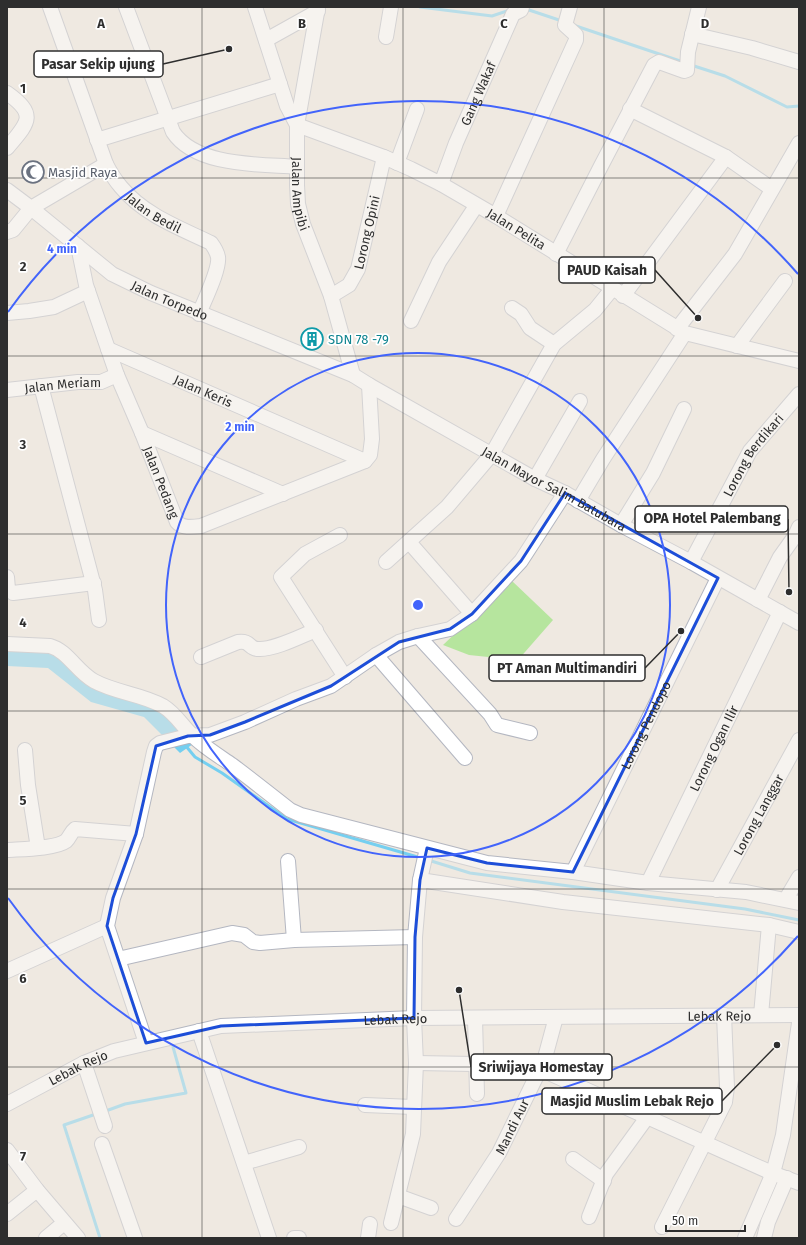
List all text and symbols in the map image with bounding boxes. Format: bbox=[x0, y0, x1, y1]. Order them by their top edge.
text: A bbox=[96, 16, 105, 31]
text: B bbox=[298, 16, 306, 31]
text: C bbox=[500, 16, 508, 31]
text: D bbox=[701, 16, 710, 31]
callout: Pasar Sekip ujung bbox=[34, 51, 163, 77]
text: Pasar Sekip ujung bbox=[41, 56, 155, 73]
street label: Gang Wakaf bbox=[458, 58, 500, 128]
text: 1 bbox=[20, 81, 26, 96]
street label: Jalan Ampibi bbox=[289, 157, 312, 233]
mosque icon: Masjid Raya bbox=[20, 159, 46, 185]
place label: Masjid Raya bbox=[48, 165, 118, 180]
street label: Jalan Bedil bbox=[122, 190, 184, 236]
street label: Lorong Opini bbox=[351, 194, 383, 271]
street label: Jalan Pelita bbox=[484, 205, 548, 253]
text: 4 min bbox=[47, 242, 77, 256]
callout: PAUD Kaisah bbox=[559, 257, 655, 283]
text: 2 bbox=[20, 259, 27, 274]
text: PAUD Kaisah bbox=[567, 262, 647, 279]
street label: Jalan Torpedo bbox=[129, 278, 210, 323]
building icon: SDN 78 -79 bbox=[299, 326, 325, 352]
place label: SDN 78 -79 bbox=[328, 332, 389, 347]
street label: Jalan Keris bbox=[172, 372, 235, 410]
street label: Jalan Meriam bbox=[24, 375, 101, 396]
street label: Lorong Berdikari bbox=[720, 411, 787, 499]
text: 2 min bbox=[225, 420, 255, 434]
text: 3 bbox=[19, 437, 27, 452]
street label: Jalan Pedang bbox=[140, 444, 182, 521]
street label: Jalan Mayor Salim Batubara bbox=[479, 444, 629, 534]
callout: OPA Hotel Palembang bbox=[635, 506, 788, 532]
text: OPA Hotel Palembang bbox=[643, 510, 781, 527]
centre of rings bbox=[411, 598, 425, 612]
text: 4 bbox=[19, 615, 27, 630]
callout: PT Aman Multimandiri bbox=[489, 655, 645, 681]
text: PT Aman Multimandiri bbox=[497, 660, 637, 677]
street label: Lorong Pendopo bbox=[618, 679, 674, 772]
street label: Lorong Ogan Ilir bbox=[687, 703, 741, 794]
street label: Lorong Langgar bbox=[730, 772, 787, 858]
text: 5 bbox=[20, 793, 27, 808]
text: 6 bbox=[19, 971, 27, 986]
street label: Lebak Rejo bbox=[687, 1008, 751, 1024]
street label: Lebak Rejo bbox=[363, 1011, 427, 1028]
street label: Lebak Rejo bbox=[46, 1047, 110, 1089]
callout: Sriwijaya Homestay bbox=[471, 1054, 612, 1080]
text: Sriwijaya Homestay bbox=[478, 1059, 604, 1076]
callout: Masjid Muslim Lebak Rejo bbox=[542, 1088, 722, 1114]
text: Masjid Muslim Lebak Rejo bbox=[550, 1093, 714, 1110]
street label: Mandi Aur bbox=[492, 1097, 532, 1157]
text: 7 bbox=[20, 1149, 26, 1164]
scale bar bbox=[666, 1207, 745, 1233]
text: 50 m bbox=[672, 1214, 698, 1228]

